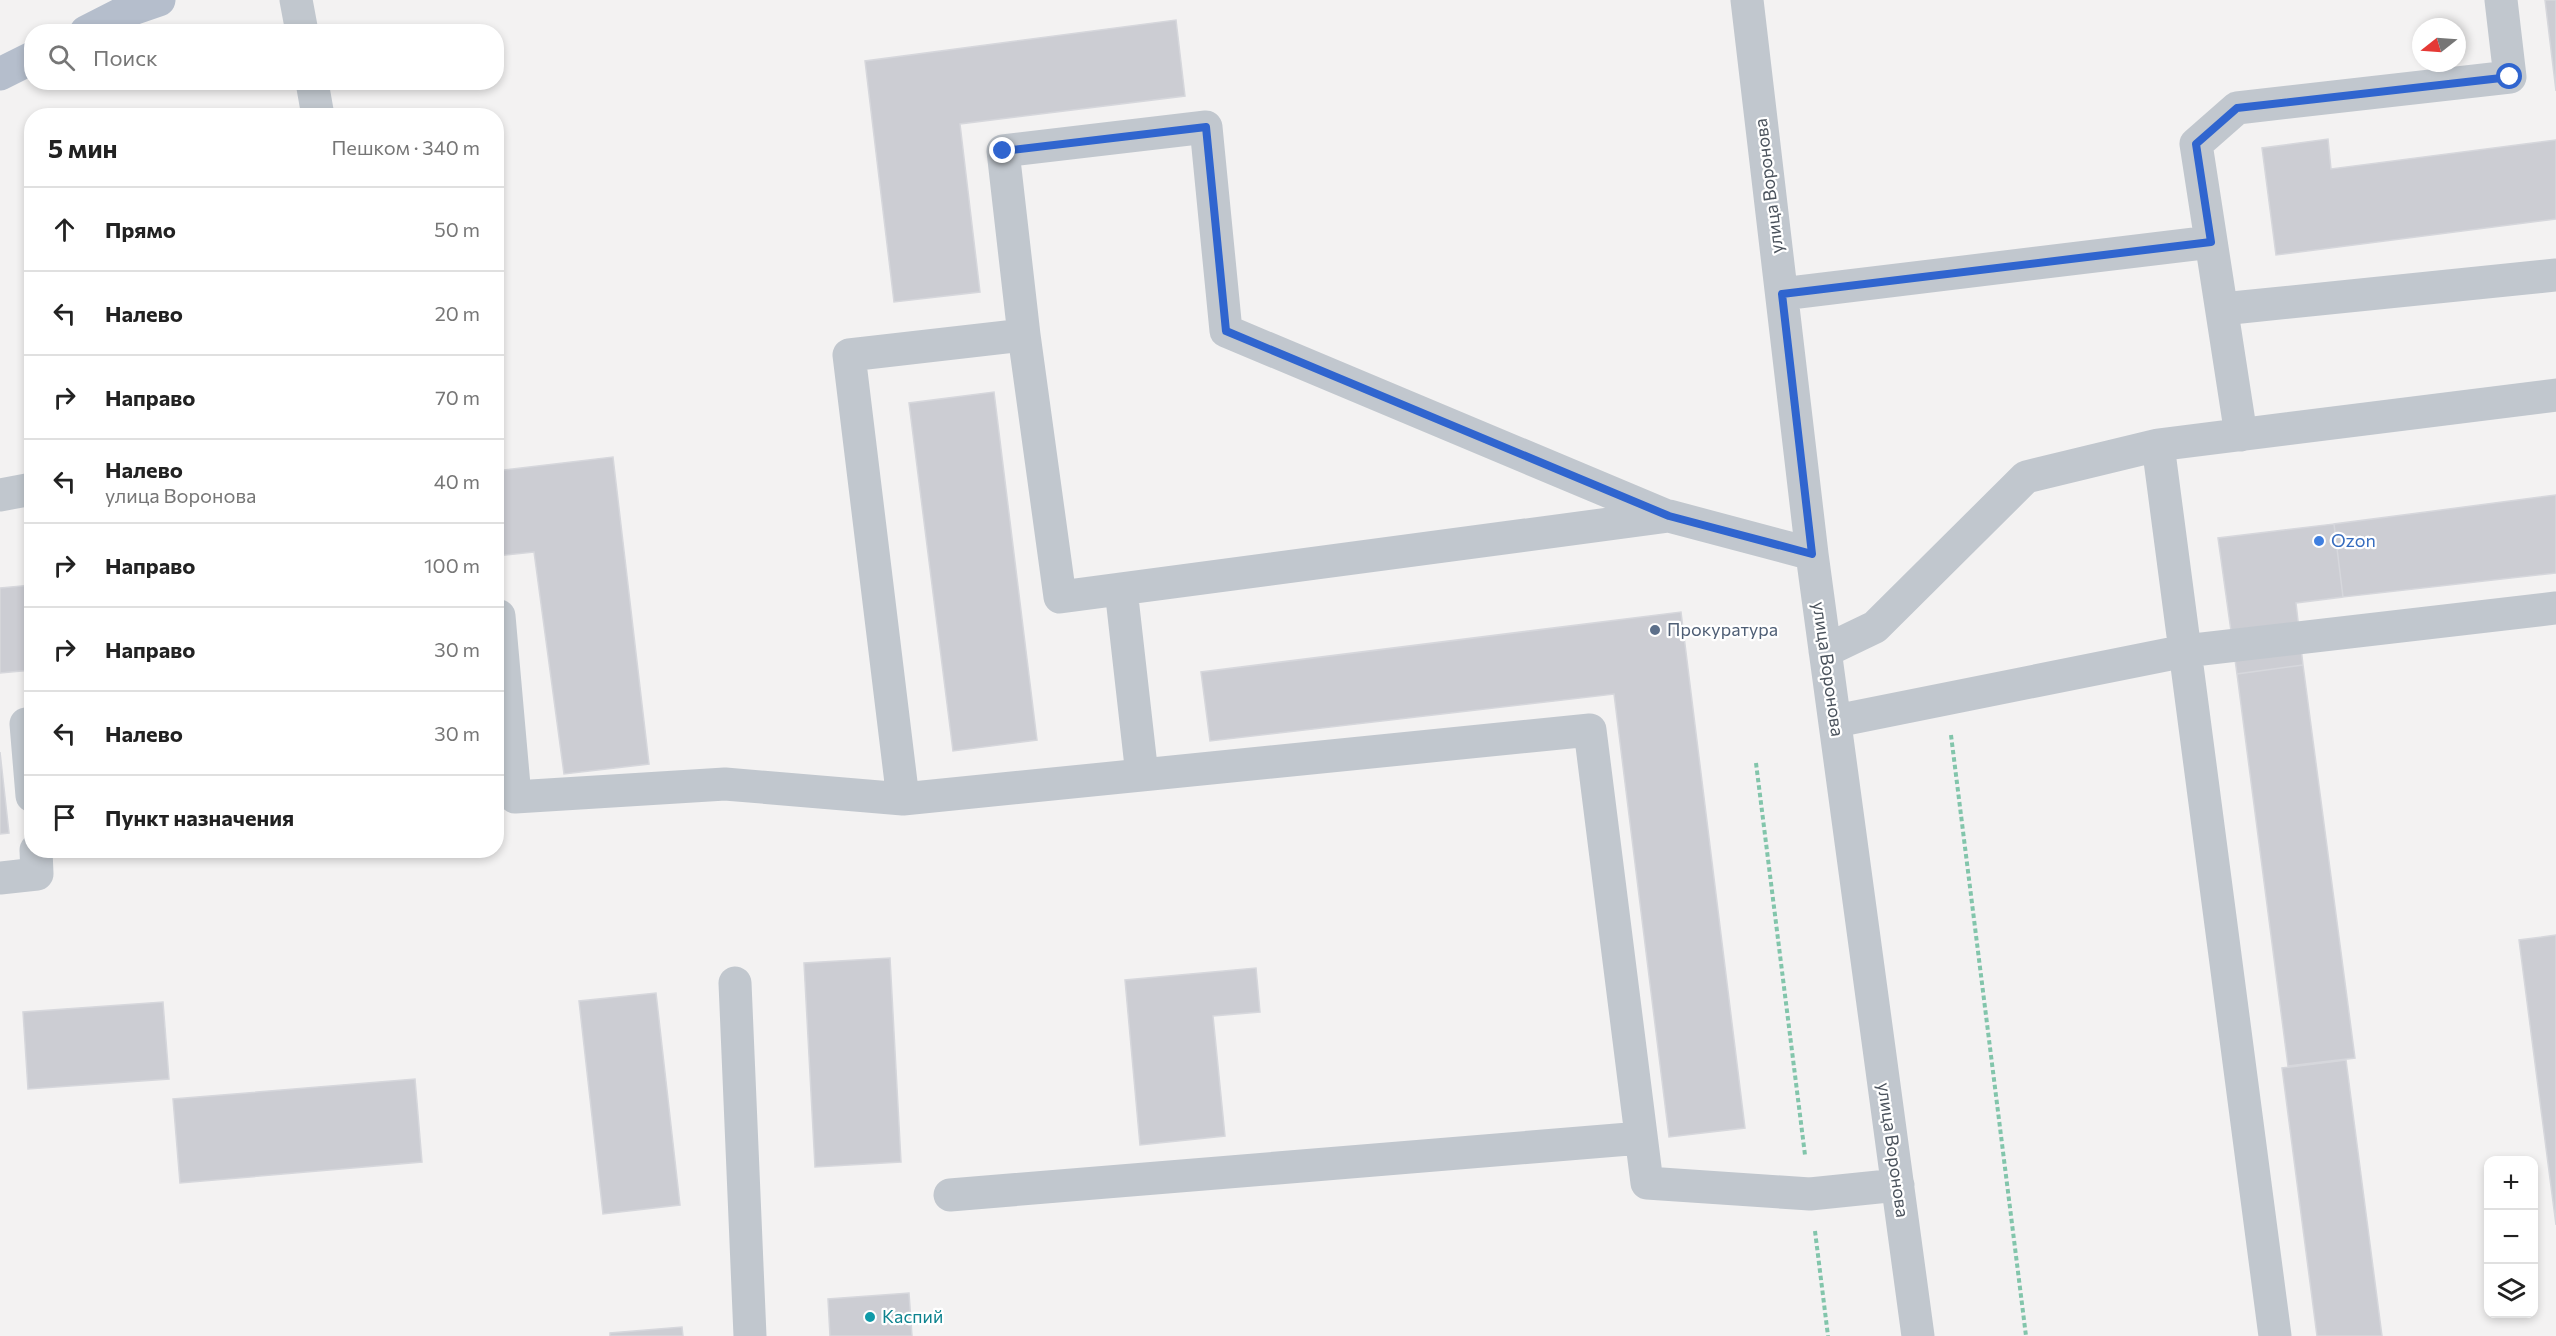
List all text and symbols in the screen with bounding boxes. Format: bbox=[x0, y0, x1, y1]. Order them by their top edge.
north arrow bbox=[2412, 18, 2466, 72]
search box bbox=[24, 24, 504, 90]
icon: search bbox=[45, 41, 78, 74]
text: Поиск bbox=[93, 44, 158, 71]
route start bbox=[2496, 63, 2522, 89]
street label: улица Воронова bbox=[1749, 117, 1787, 255]
text: 5 мин bbox=[48, 132, 118, 163]
text: Пешком · 340 m bbox=[331, 135, 480, 159]
route end bbox=[989, 137, 1015, 163]
icon: ahead bbox=[48, 213, 81, 246]
text: Прямо bbox=[105, 216, 176, 243]
text: 50 m bbox=[434, 217, 480, 241]
icon: left bbox=[48, 297, 81, 330]
text: Налево bbox=[105, 300, 183, 327]
text: 20 m bbox=[435, 301, 480, 325]
icon: right bbox=[48, 381, 81, 414]
text: Направо bbox=[105, 384, 195, 411]
text: 70 m bbox=[435, 385, 480, 409]
text: Налево bbox=[105, 456, 183, 483]
icon: left bbox=[48, 465, 81, 498]
text: 40 m bbox=[434, 469, 480, 493]
text: улица Воронова bbox=[105, 483, 256, 507]
place label: Ozon bbox=[2331, 529, 2376, 551]
marker: Ozon bbox=[2312, 534, 2326, 548]
icon: right bbox=[48, 549, 81, 582]
text: Направо bbox=[105, 552, 195, 579]
text: 100 m bbox=[424, 553, 480, 577]
street label: улица Воронова bbox=[1809, 600, 1849, 738]
place label: Прокуратура bbox=[1667, 618, 1778, 640]
marker: Прокуратура bbox=[1648, 623, 1662, 637]
icon: right bbox=[48, 633, 81, 666]
text: Направо bbox=[105, 636, 195, 663]
text: 30 m bbox=[434, 637, 480, 661]
icon: left bbox=[48, 717, 81, 750]
text: Налево bbox=[105, 720, 183, 747]
text: 30 m bbox=[434, 721, 480, 745]
icon: arrive bbox=[48, 801, 81, 834]
text: Пункт назначения bbox=[105, 804, 294, 831]
street label: улица Воронова bbox=[1874, 1081, 1914, 1219]
map controls bbox=[2484, 1156, 2538, 1318]
button: + bbox=[2484, 1156, 2538, 1210]
button: − bbox=[2484, 1210, 2538, 1264]
button: layers bbox=[2484, 1264, 2538, 1318]
place label: Каспий bbox=[882, 1305, 943, 1327]
marker: Каспий bbox=[863, 1310, 877, 1324]

